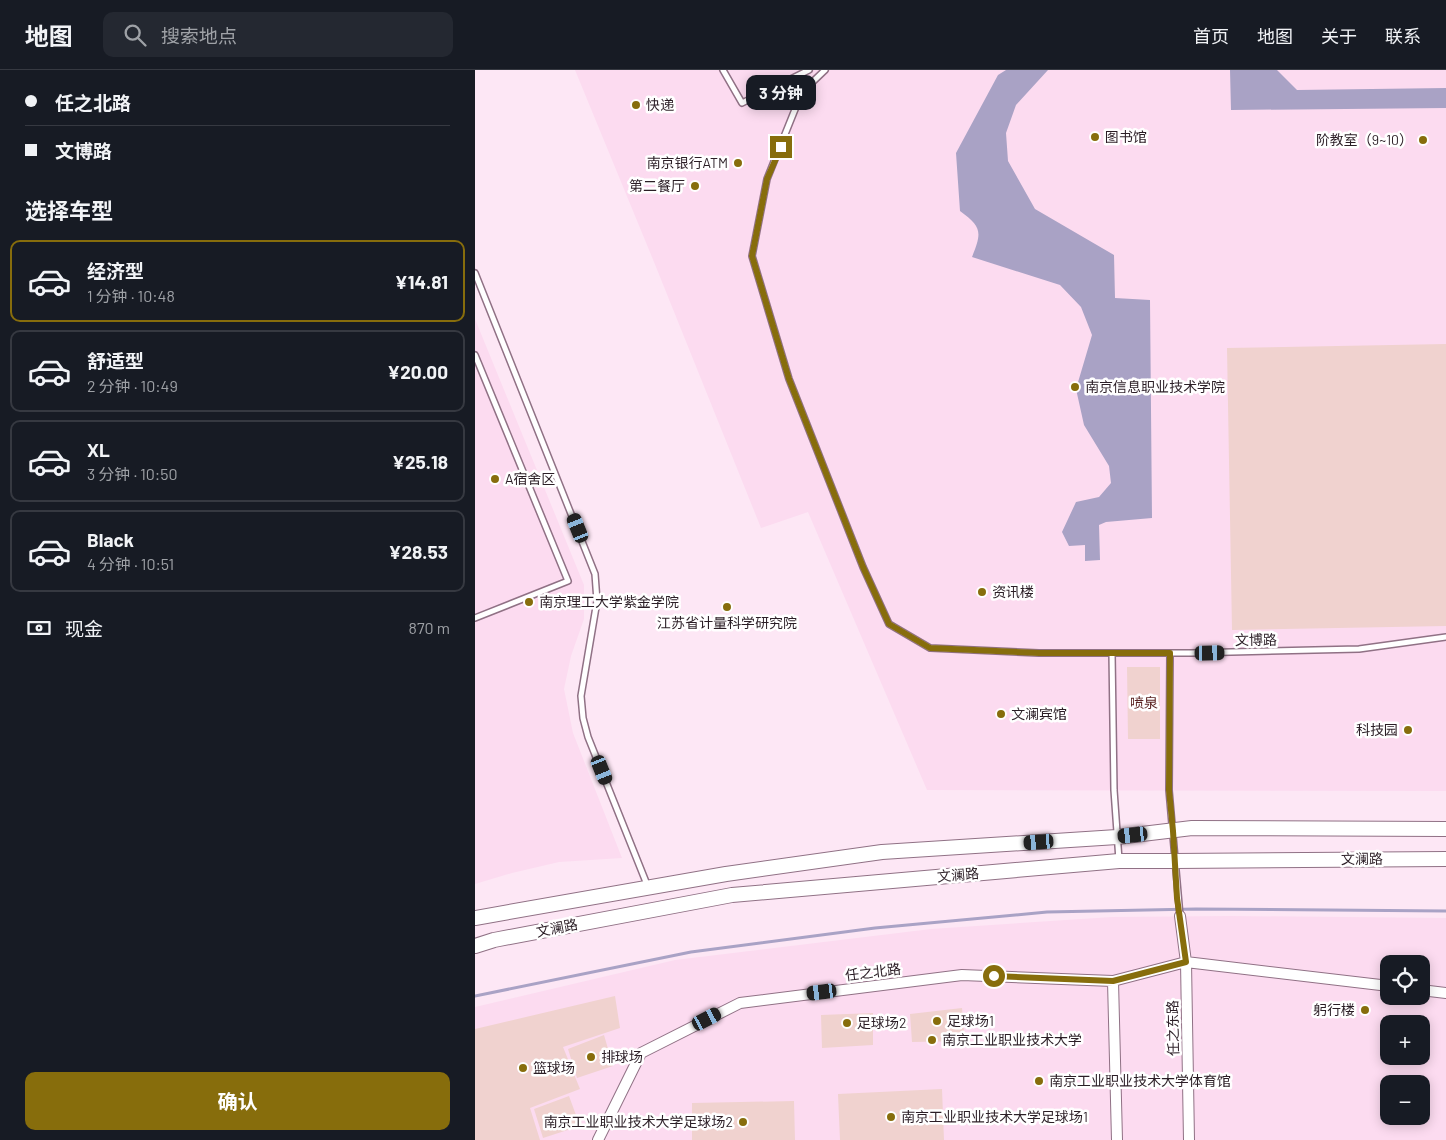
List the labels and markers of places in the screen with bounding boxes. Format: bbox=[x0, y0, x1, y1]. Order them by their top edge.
place label: 快递 bbox=[646, 96, 674, 113]
marker: 快递 bbox=[630, 99, 642, 111]
place label: 图书馆 bbox=[1105, 128, 1147, 145]
marker: 图书馆 bbox=[1089, 131, 1101, 143]
place label: 阶教室（9~10） bbox=[1316, 131, 1413, 148]
marker: 阶教室（9~10） bbox=[1417, 134, 1429, 146]
place label: 南京银行ATM bbox=[646, 154, 728, 171]
marker: 南京银行ATM bbox=[732, 157, 744, 169]
place label: 第二餐厅 bbox=[629, 177, 685, 194]
marker: 第二餐厅 bbox=[689, 180, 701, 192]
place label: 南京信息职业技术学院 bbox=[1085, 378, 1225, 395]
marker: 南京信息职业技术学院 bbox=[1069, 381, 1081, 393]
place label: A宿舍区 bbox=[505, 470, 556, 487]
marker: A宿舍区 bbox=[489, 473, 501, 485]
place label: 资讯楼 bbox=[992, 583, 1034, 600]
marker: 资讯楼 bbox=[976, 586, 988, 598]
place label: 南京理工大学紫金学院 bbox=[539, 593, 679, 610]
marker: 南京理工大学紫金学院 bbox=[523, 596, 535, 608]
marker: 江苏省计量科学研究院 bbox=[721, 601, 733, 613]
place label: 江苏省计量科学研究院 bbox=[657, 614, 797, 631]
place label: 文澜宾馆 bbox=[1011, 705, 1067, 722]
marker: 文澜宾馆 bbox=[995, 708, 1007, 720]
place label: 科技园 bbox=[1356, 721, 1398, 738]
marker: 科技园 bbox=[1402, 724, 1414, 736]
place label: 躬行楼 bbox=[1313, 1001, 1355, 1018]
marker: 躬行楼 bbox=[1359, 1004, 1371, 1016]
place label: 足球场1 bbox=[947, 1012, 994, 1029]
place label: 足球场2 bbox=[857, 1014, 907, 1031]
marker: 足球场1 bbox=[931, 1015, 943, 1027]
marker: 足球场2 bbox=[841, 1017, 853, 1029]
place label: 南京工业职业技术大学 bbox=[942, 1031, 1082, 1048]
marker: 南京工业职业技术大学 bbox=[926, 1034, 938, 1046]
place label: 排球场 bbox=[601, 1048, 643, 1065]
marker: 排球场 bbox=[585, 1051, 597, 1063]
place label: 篮球场 bbox=[533, 1059, 575, 1076]
marker: 篮球场 bbox=[517, 1062, 529, 1074]
place label: 南京工业职业技术大学体育馆 bbox=[1049, 1072, 1231, 1089]
marker: 南京工业职业技术大学体育馆 bbox=[1033, 1075, 1045, 1087]
place label: 南京工业职业技术大学足球场1 bbox=[901, 1108, 1088, 1125]
marker: 南京工业职业技术大学足球场1 bbox=[885, 1111, 897, 1123]
place label: 南京工业职业技术大学足球场2 bbox=[543, 1113, 733, 1130]
marker: 南京工业职业技术大学足球场2 bbox=[737, 1116, 749, 1128]

